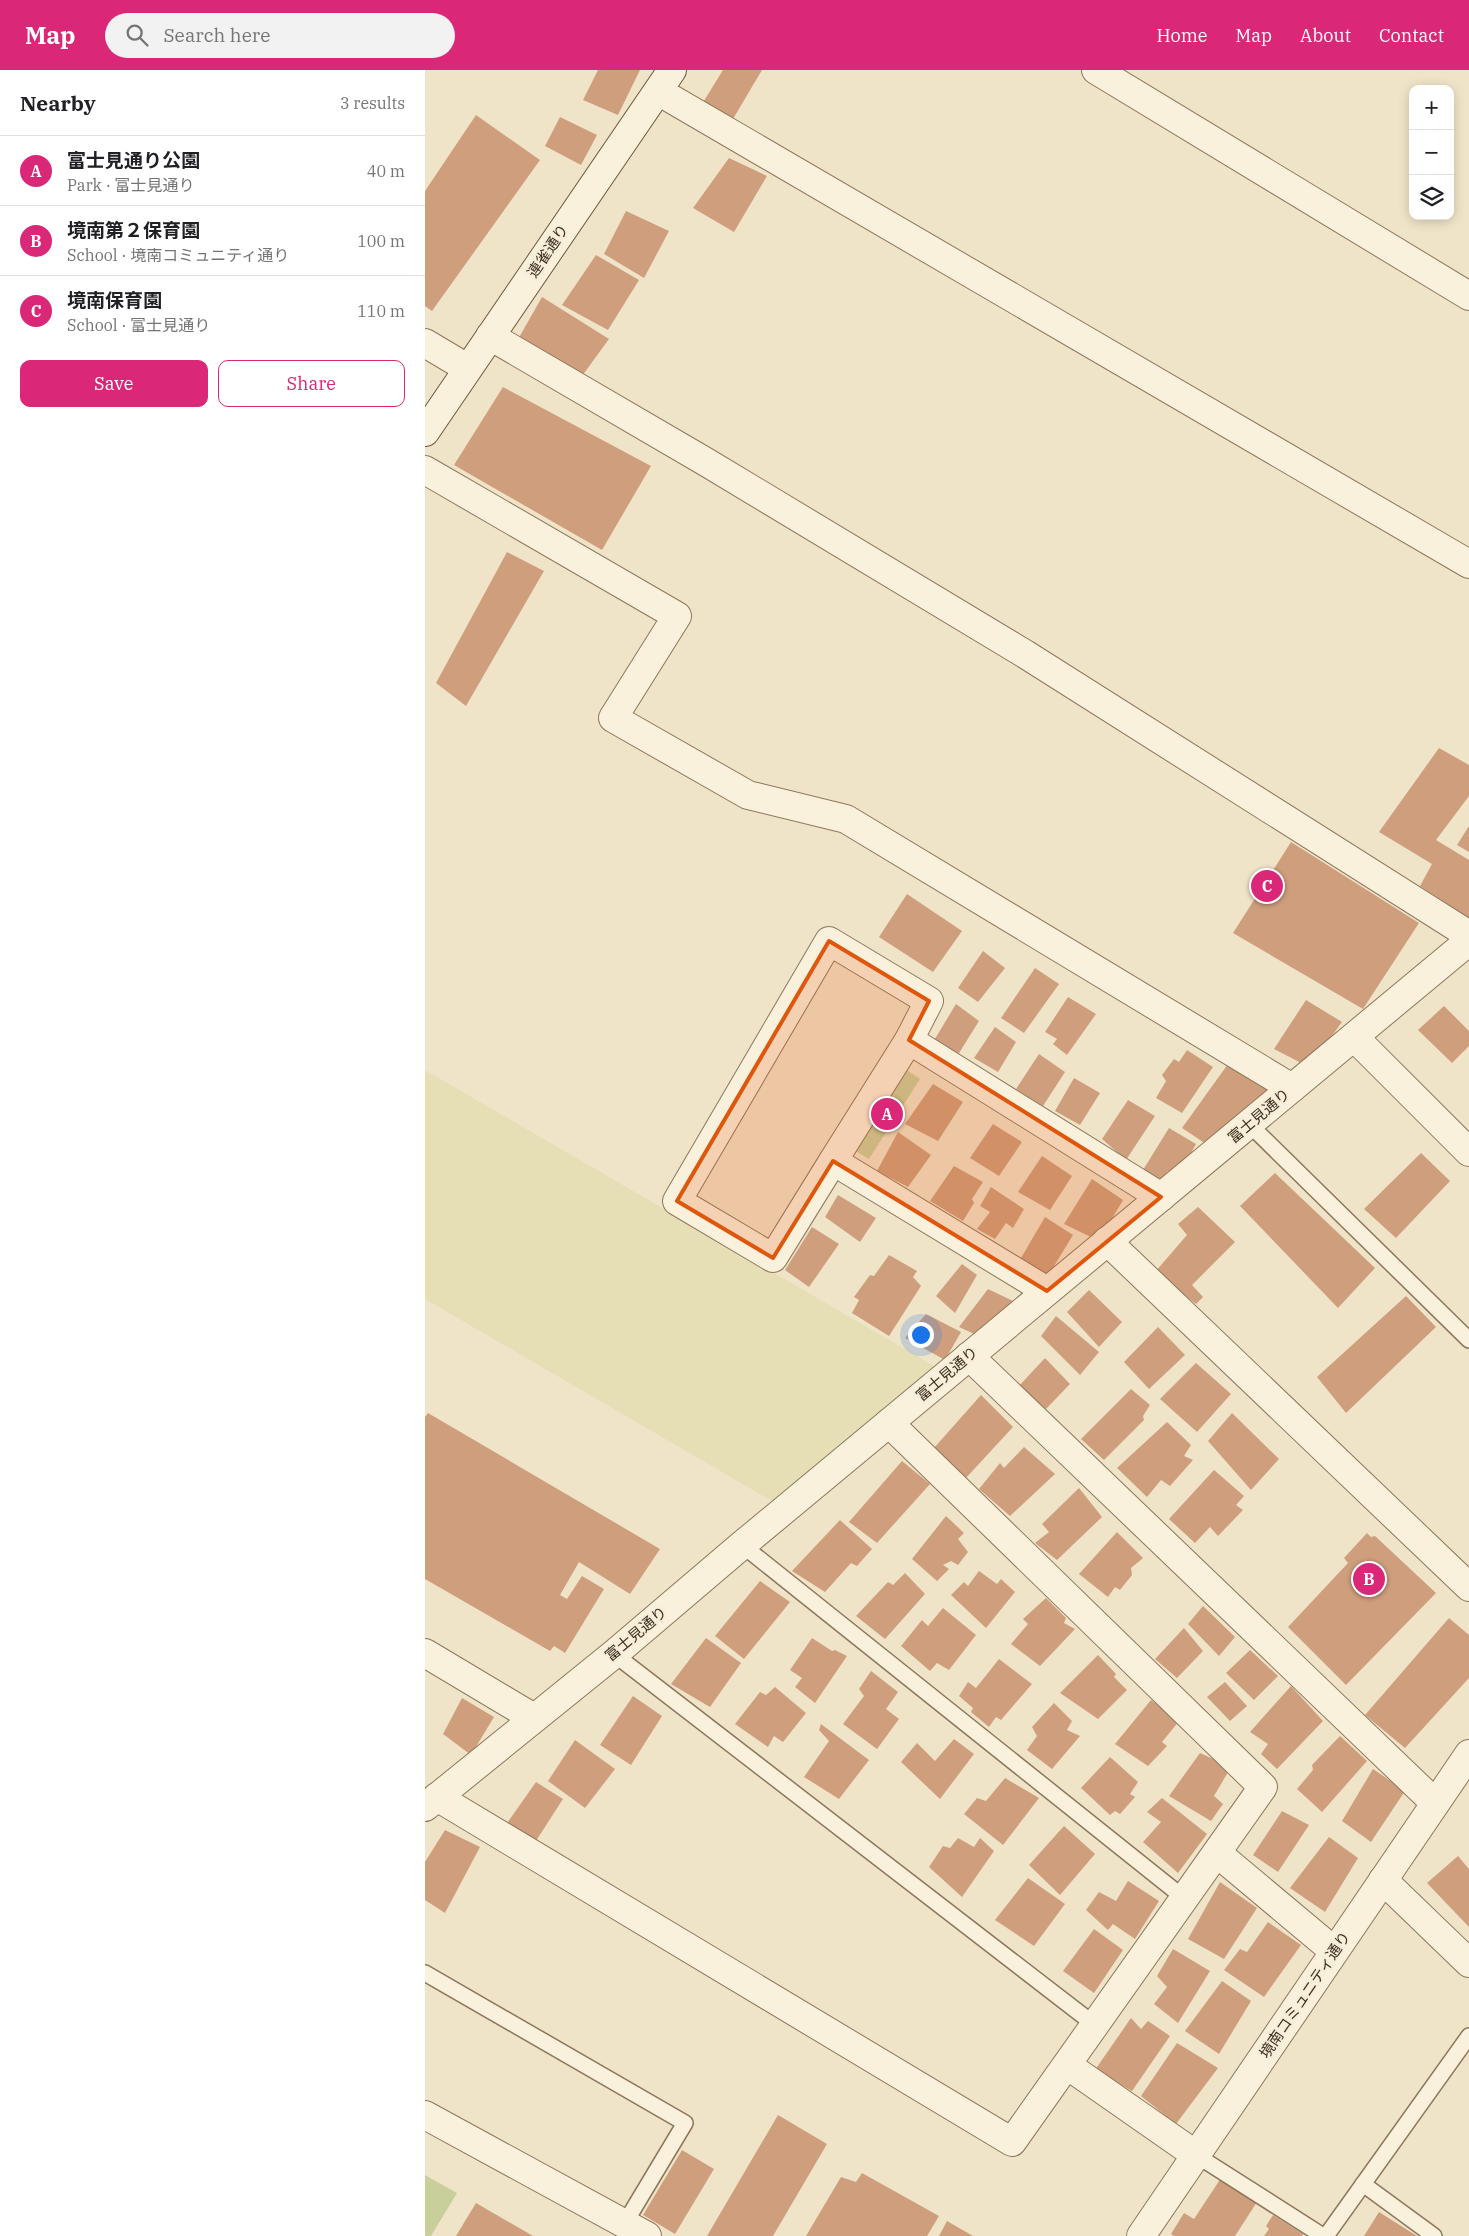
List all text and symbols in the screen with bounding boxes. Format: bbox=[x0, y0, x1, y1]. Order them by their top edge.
search box bbox=[105, 13, 455, 58]
text: Map bbox=[25, 19, 75, 51]
icon: search bbox=[123, 21, 151, 49]
text: Search here bbox=[163, 23, 270, 47]
text: Home bbox=[1156, 24, 1208, 47]
text: Map bbox=[1236, 24, 1272, 47]
text: About bbox=[1300, 24, 1351, 47]
text: Contact bbox=[1379, 24, 1444, 47]
map controls bbox=[1409, 85, 1454, 220]
button: + bbox=[1409, 85, 1454, 130]
text: Nearby bbox=[20, 89, 96, 117]
text: 3 results bbox=[340, 93, 405, 113]
button: − bbox=[1409, 130, 1454, 175]
text: 富士見通り公園 bbox=[67, 148, 200, 172]
text: A bbox=[30, 161, 42, 181]
text: 40 m bbox=[367, 161, 405, 181]
text: Park · 富士見通り bbox=[67, 175, 195, 195]
button: layers bbox=[1409, 175, 1454, 220]
text: 境南第２保育園 bbox=[67, 218, 200, 242]
street label: 連雀通り bbox=[523, 221, 572, 281]
text: B bbox=[30, 231, 42, 251]
text: 100 m bbox=[357, 231, 405, 251]
text: School · 境南コミュニティ通り bbox=[67, 245, 289, 265]
text: 境南保育園 bbox=[67, 288, 162, 312]
text: C bbox=[31, 301, 41, 321]
text: 110 m bbox=[357, 301, 405, 321]
text: School · 富士見通り bbox=[67, 315, 210, 335]
button: Save bbox=[20, 360, 208, 407]
button: Share bbox=[218, 360, 405, 407]
pin: C bbox=[1251, 867, 1283, 905]
street label: 富士見通り bbox=[1224, 1084, 1294, 1147]
pin: A bbox=[871, 1095, 903, 1133]
your location bbox=[908, 1322, 934, 1348]
street label: 富士見通り bbox=[912, 1342, 982, 1405]
pin: B bbox=[1353, 1560, 1385, 1598]
street label: 富士見通り bbox=[601, 1602, 671, 1665]
street label: 境南コミュニティ通り bbox=[1255, 1928, 1354, 2062]

